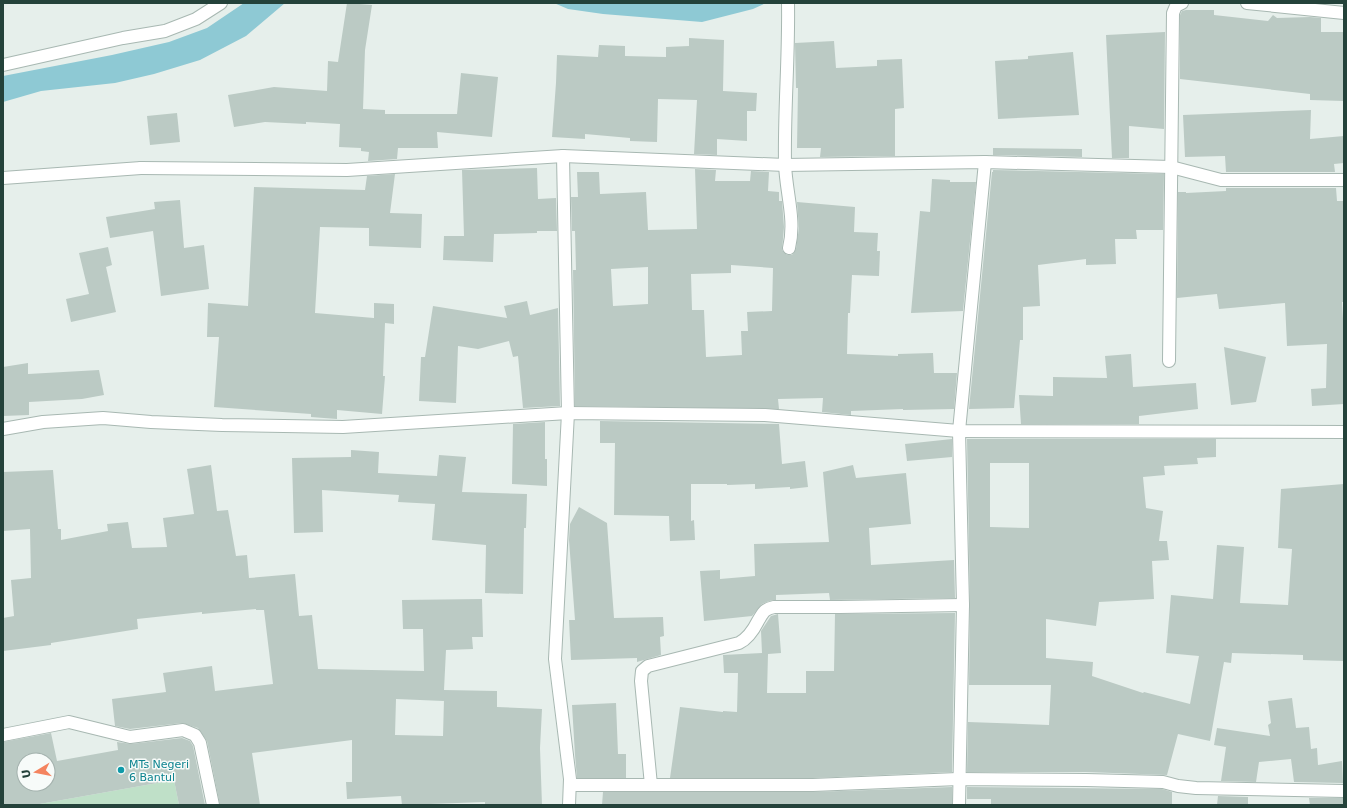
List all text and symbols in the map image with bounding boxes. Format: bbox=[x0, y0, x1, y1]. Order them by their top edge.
north arrow bbox=[16, 752, 56, 792]
place label: MTs Negeri 6 Bantul bbox=[129, 758, 189, 784]
marker: MTs Negeri 6 Bantul bbox=[116, 765, 126, 775]
text: U bbox=[19, 768, 34, 779]

